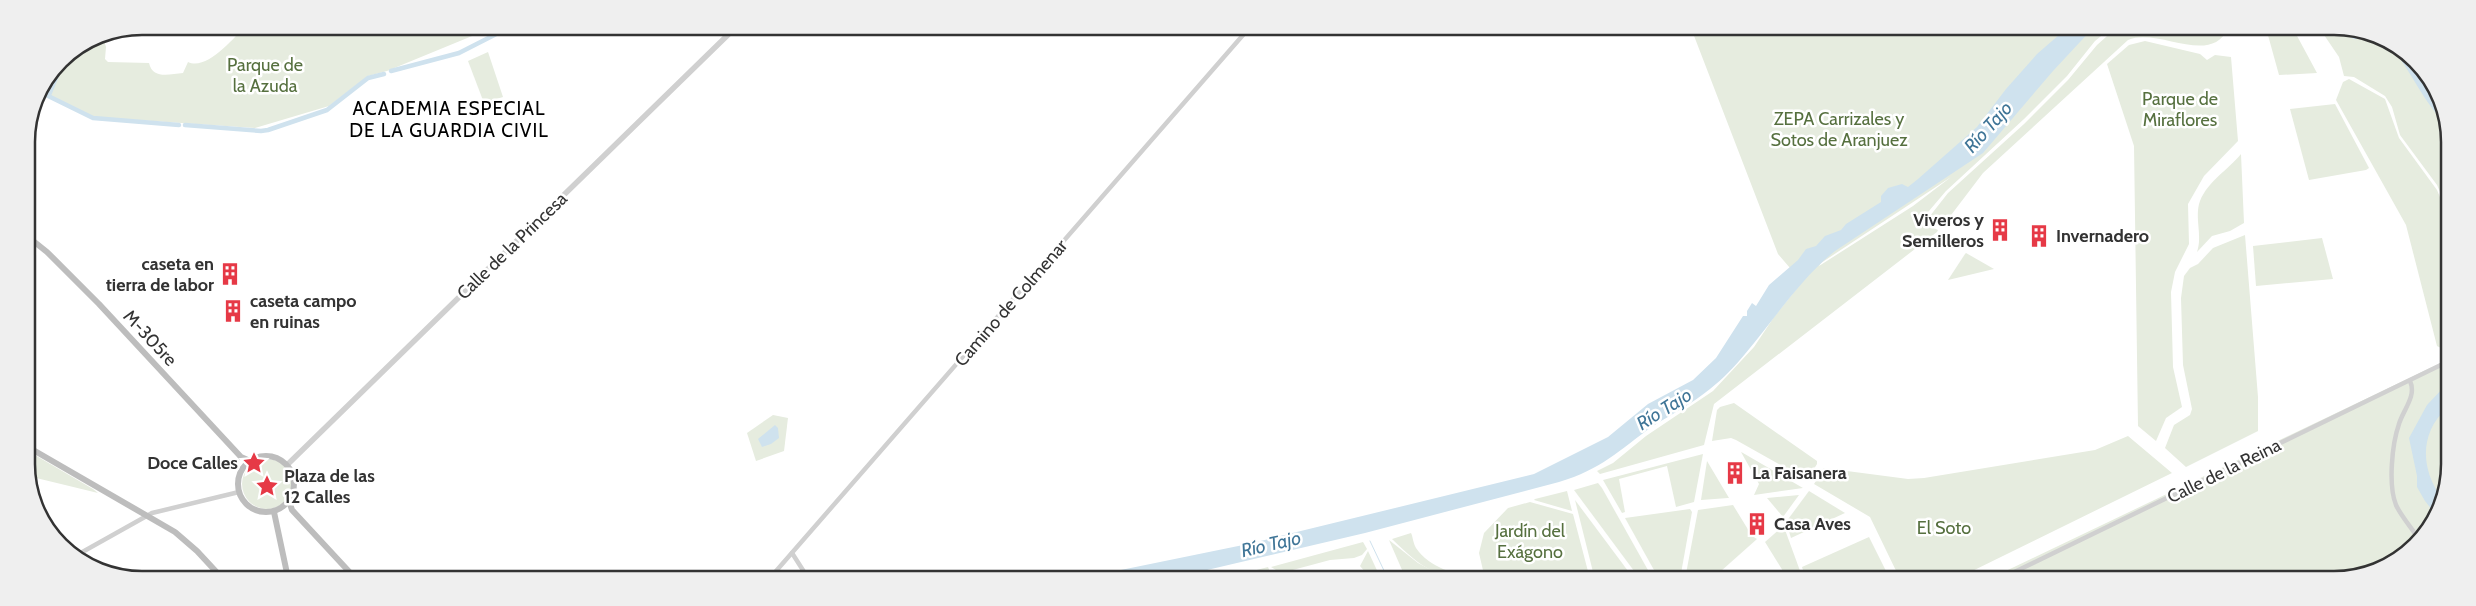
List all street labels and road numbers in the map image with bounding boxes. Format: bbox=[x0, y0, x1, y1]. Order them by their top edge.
street label: Calle de la Princesa bbox=[452, 188, 572, 304]
street label: Camino de Colmenar bbox=[950, 235, 1072, 371]
street label: M-305re bbox=[119, 305, 181, 371]
street label: Calle de la Reina bbox=[2164, 434, 2285, 508]

